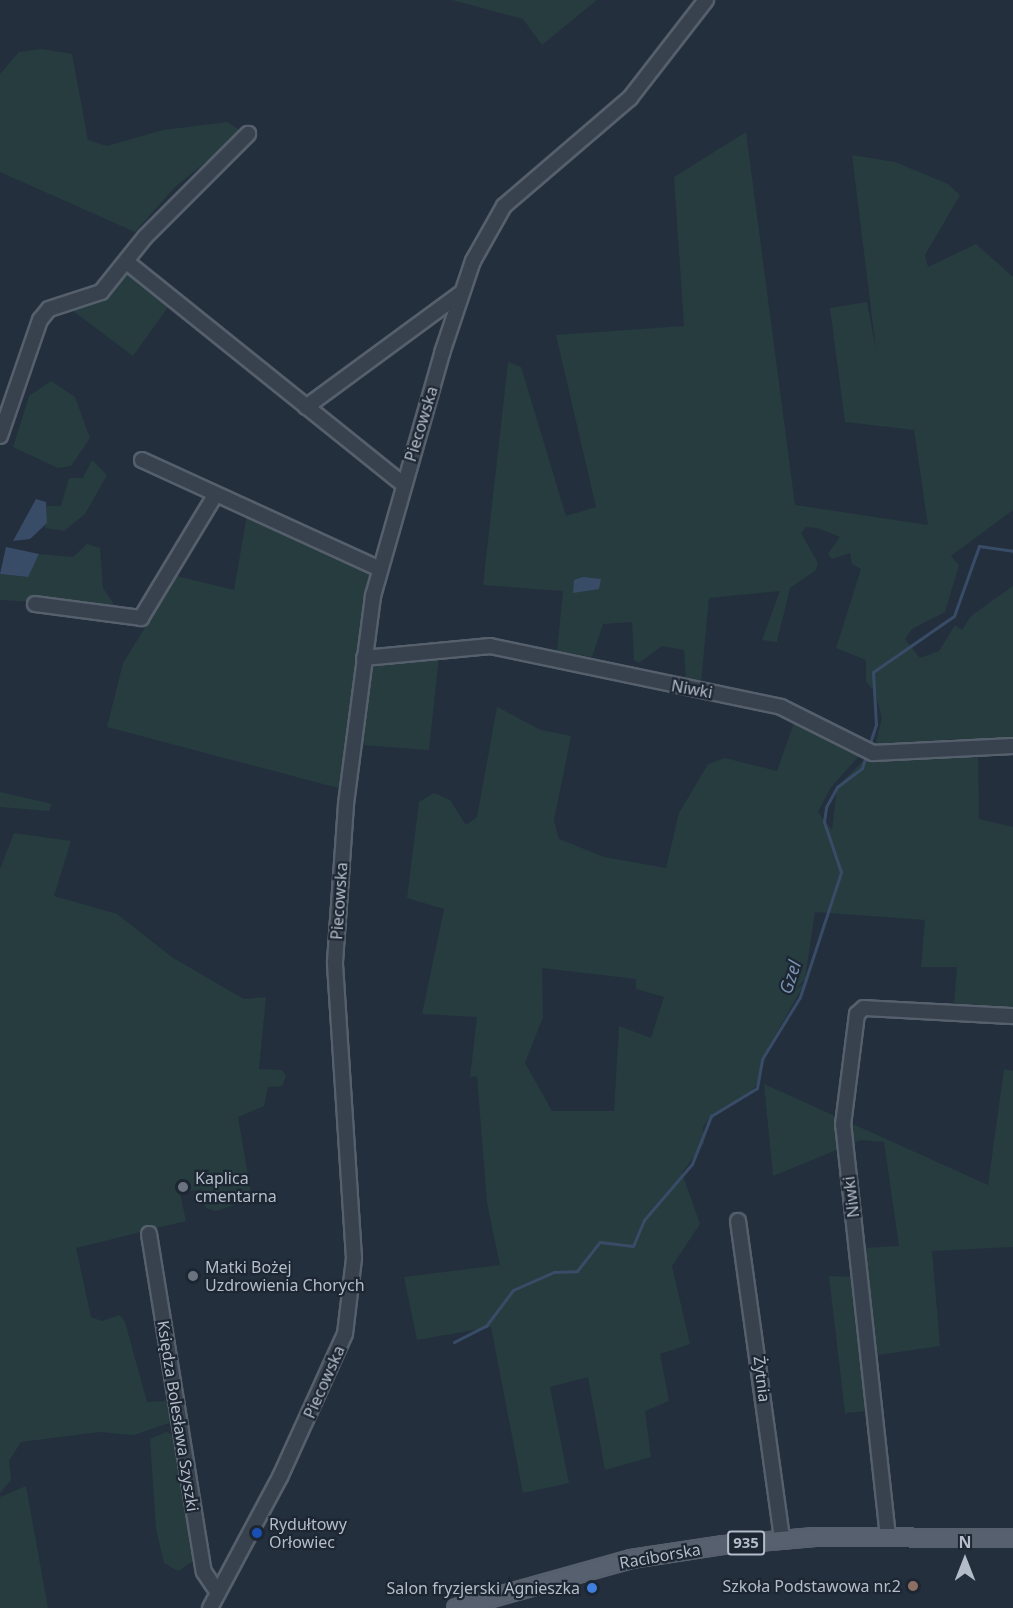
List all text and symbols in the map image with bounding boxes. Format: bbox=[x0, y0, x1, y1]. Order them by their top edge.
street label: Piecowska bbox=[400, 384, 442, 464]
street label: Niwki bbox=[670, 676, 714, 702]
street label: Piecowska bbox=[327, 862, 351, 940]
water label: Gzel bbox=[775, 958, 805, 996]
place label: Kaplica cmentarna bbox=[195, 1168, 277, 1206]
street label: Niwki bbox=[839, 1175, 863, 1219]
marker: Kaplica cmentarna bbox=[176, 1180, 190, 1194]
place label: Matki Bożej Uzdrowienia Chorych bbox=[205, 1257, 365, 1295]
marker: Matki Bożej Uzdrowienia Chorych bbox=[186, 1269, 200, 1283]
street label: Księdza Bolesława Szyszki bbox=[153, 1319, 203, 1513]
street label: Piecowska bbox=[299, 1343, 349, 1421]
street label: Żytnia bbox=[750, 1355, 774, 1403]
place label: Rydułtowy Orłowiec bbox=[269, 1514, 347, 1552]
marker: Rydułtowy Orłowiec bbox=[250, 1526, 264, 1540]
north arrow bbox=[935, 1530, 995, 1590]
road number: 935 bbox=[726, 1531, 766, 1555]
text: N bbox=[958, 1531, 972, 1553]
street label: Raciborska bbox=[618, 1539, 702, 1573]
place label: Szkoła Podstawowa nr.2 bbox=[723, 1576, 901, 1596]
place label: Salon fryzjerski Agnieszka bbox=[387, 1578, 580, 1598]
marker: Szkoła Podstawowa nr.2 bbox=[906, 1579, 920, 1593]
marker: Salon fryzjerski Agnieszka bbox=[585, 1581, 599, 1595]

